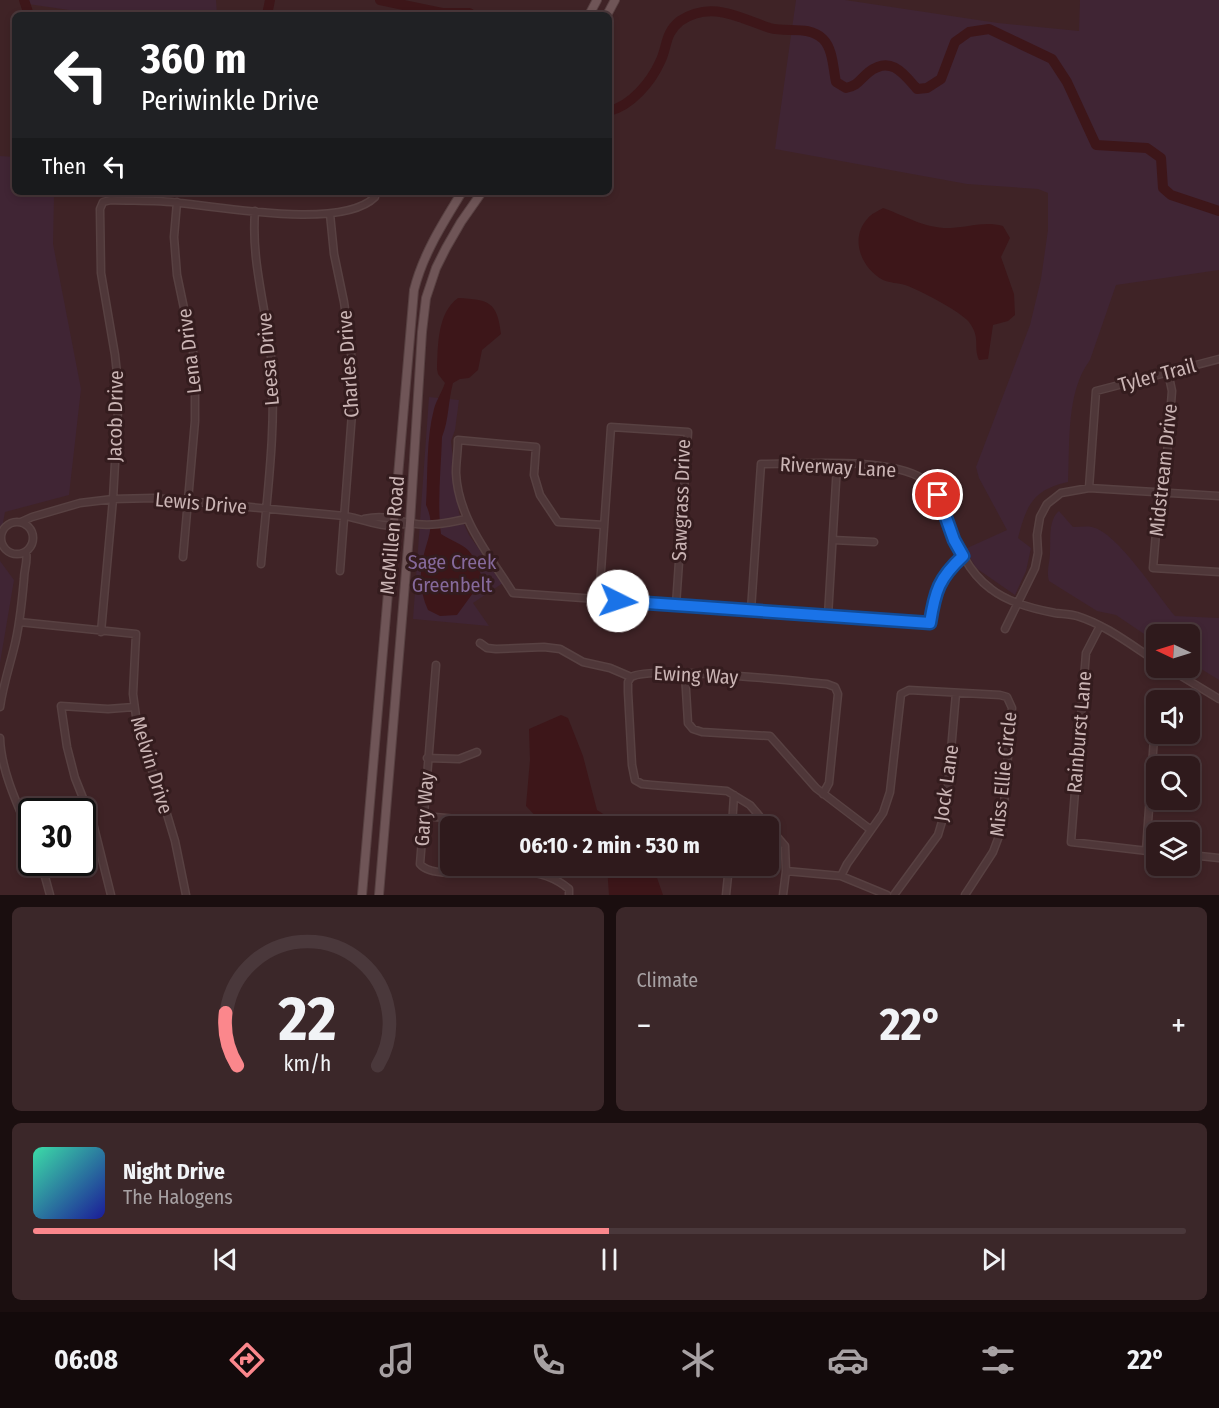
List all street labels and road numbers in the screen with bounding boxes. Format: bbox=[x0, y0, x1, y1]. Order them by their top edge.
street label: Lena Drive bbox=[172, 307, 206, 395]
street label: Charles Drive bbox=[332, 309, 364, 419]
street label: Leesa Drive bbox=[252, 311, 284, 407]
street label: Tyler Trail bbox=[1116, 353, 1198, 397]
street label: Jacob Drive bbox=[102, 370, 128, 462]
street label: Midstream Drive bbox=[1144, 402, 1182, 538]
street label: Sawgrass Drive bbox=[667, 439, 695, 561]
street label: Riverway Lane bbox=[779, 452, 897, 482]
street label: McMillen Road bbox=[375, 475, 409, 595]
street label: Lewis Drive bbox=[154, 487, 248, 519]
street label: Ewing Way bbox=[653, 661, 739, 689]
street label: Rainburst Lane bbox=[1062, 670, 1096, 794]
street label: Miss Ellie Circle bbox=[985, 710, 1021, 838]
street label: Melvin Drive bbox=[126, 713, 178, 817]
street label: Jock Lane bbox=[929, 743, 963, 823]
street label: Gary Way bbox=[409, 771, 439, 847]

